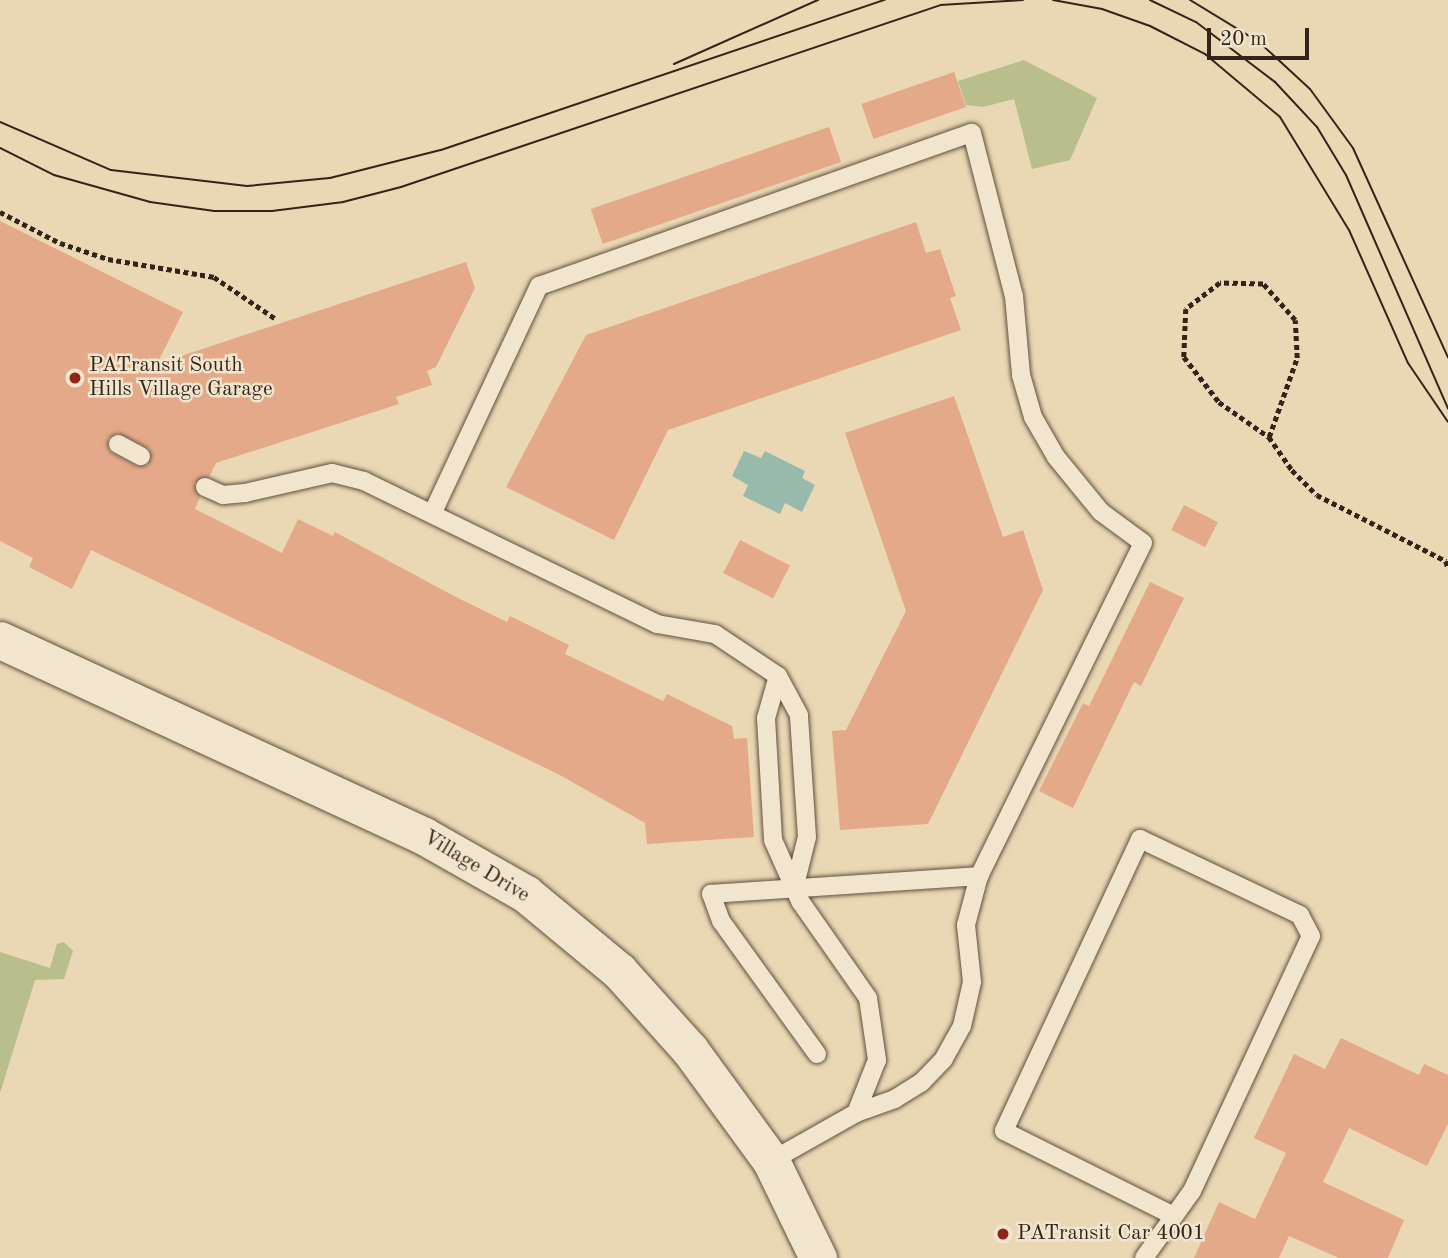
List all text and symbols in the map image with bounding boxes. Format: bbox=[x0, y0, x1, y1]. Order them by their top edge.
scale bar bbox=[1210, 14, 1312, 58]
text: 20 m bbox=[1220, 29, 1267, 50]
place label: PATransit South Hills Village Garage bbox=[89, 353, 273, 403]
marker: PATransit South Hills Village Garage bbox=[67, 370, 83, 386]
street label: Village Drive bbox=[418, 825, 534, 909]
place label: PATransit Car 4001 bbox=[1017, 1221, 1205, 1247]
marker: PATransit Car 4001 bbox=[995, 1226, 1011, 1242]

